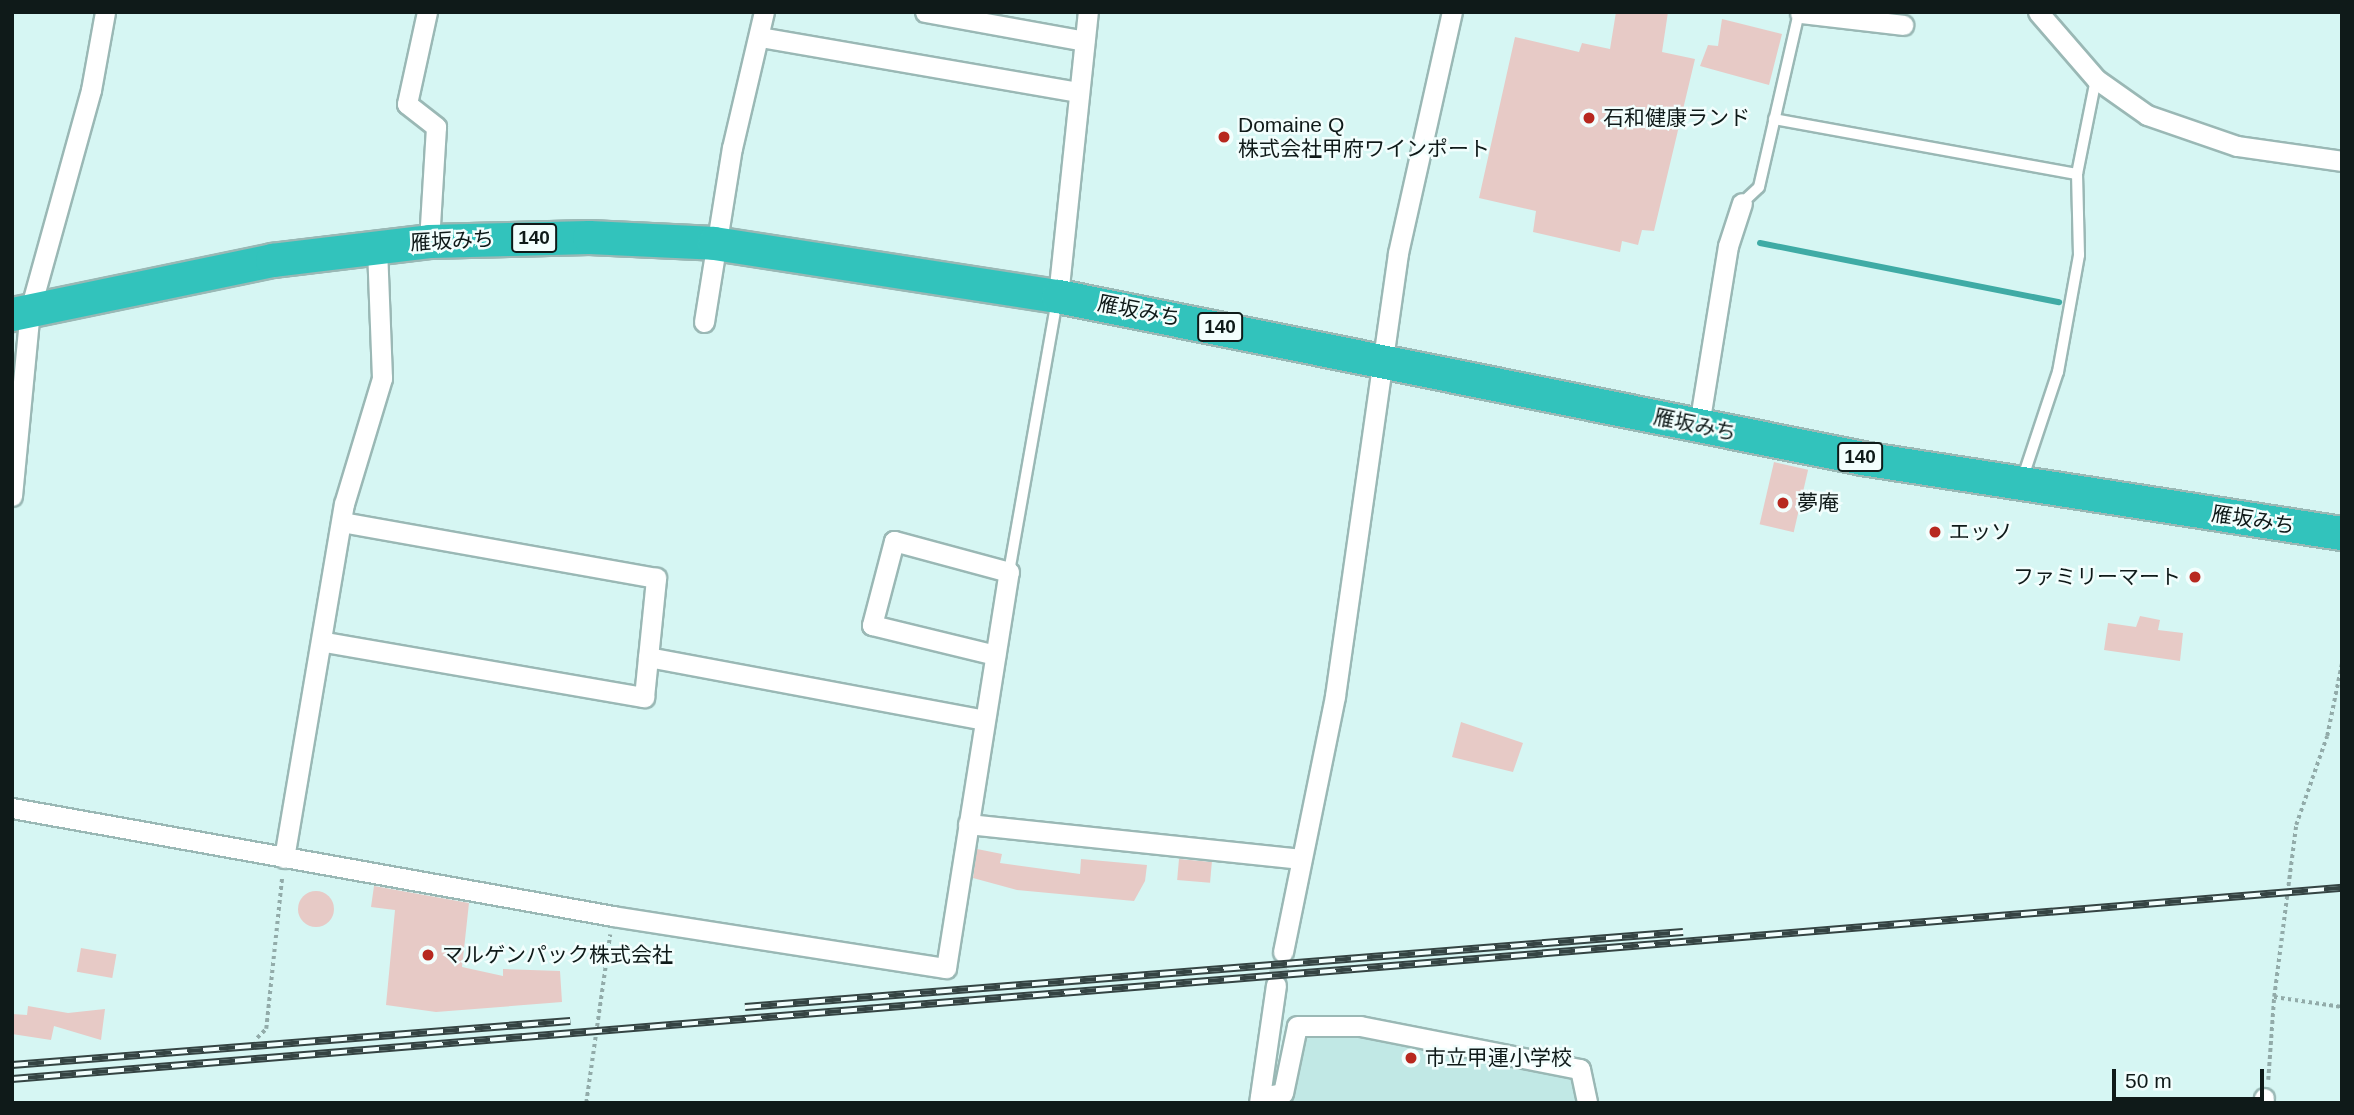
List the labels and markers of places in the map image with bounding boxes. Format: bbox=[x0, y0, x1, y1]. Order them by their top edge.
place label: 石和健康ランド bbox=[1603, 105, 1750, 131]
marker: 石和健康ランド bbox=[1581, 110, 1597, 126]
place label: Domaine Q 株式会社甲府ワインポート bbox=[1238, 112, 1490, 162]
marker: Domaine Q 株式会社甲府ワインポート bbox=[1216, 129, 1232, 145]
place label: 夢庵 bbox=[1797, 490, 1839, 516]
marker: 夢庵 bbox=[1775, 495, 1791, 511]
place label: エッソ bbox=[1949, 519, 2012, 545]
marker: エッソ bbox=[1927, 524, 1943, 540]
place label: ファミリーマート bbox=[2013, 564, 2181, 590]
marker: ファミリーマート bbox=[2187, 569, 2203, 585]
place label: マルゲンパック株式会社 bbox=[442, 942, 673, 968]
marker: マルゲンパック株式会社 bbox=[420, 947, 436, 963]
place label: 市立甲運小学校 bbox=[1425, 1045, 1572, 1071]
marker: 市立甲運小学校 bbox=[1403, 1050, 1419, 1066]

